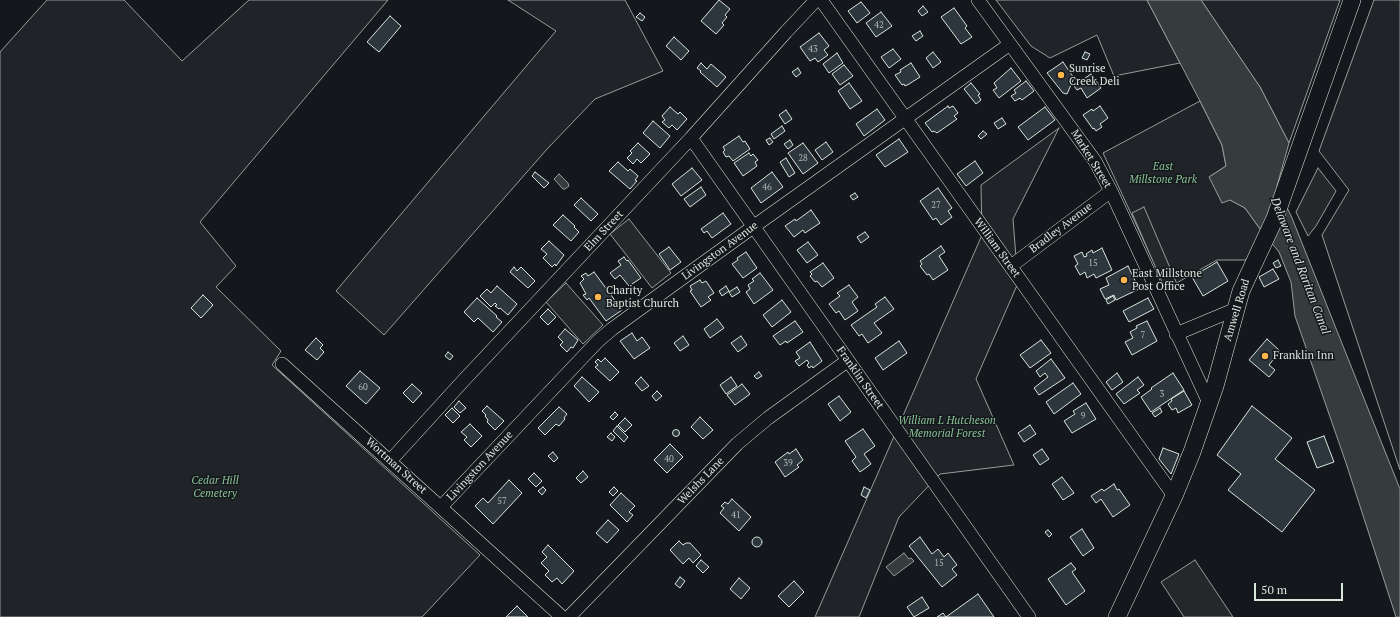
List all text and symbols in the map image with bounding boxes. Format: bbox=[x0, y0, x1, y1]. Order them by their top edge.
house number: 42 bbox=[874, 20, 884, 30]
house number: 43 bbox=[808, 44, 818, 54]
place label: Sunrise Creek Deli bbox=[1069, 62, 1120, 88]
marker: Sunrise Creek Deli bbox=[1056, 70, 1066, 80]
street label: Market Street bbox=[1068, 127, 1114, 191]
house number: 28 bbox=[798, 153, 808, 163]
park label: East Millstone Park bbox=[1129, 160, 1197, 186]
house number: 46 bbox=[762, 182, 772, 192]
water label: Delaware and Raritan Canal bbox=[1267, 195, 1333, 337]
house number: 27 bbox=[931, 200, 941, 210]
street label: Bradley Avenue bbox=[1027, 200, 1095, 256]
street label: Elm Street bbox=[582, 208, 626, 254]
street label: William Street bbox=[971, 216, 1023, 280]
street label: Livingston Avenue bbox=[679, 219, 761, 283]
house number: 15 bbox=[1088, 258, 1098, 268]
place label: East Millstone Post Office bbox=[1132, 267, 1202, 293]
marker: East Millstone Post Office bbox=[1119, 275, 1129, 285]
street label: Amwell Road bbox=[1221, 277, 1253, 343]
place label: Charity Baptist Church bbox=[606, 284, 679, 310]
marker: Charity Baptist Church bbox=[593, 292, 603, 302]
house number: 7 bbox=[1141, 330, 1145, 340]
street label: Franklin Street bbox=[834, 344, 886, 412]
place label: Franklin Inn bbox=[1273, 349, 1334, 363]
marker: Franklin Inn bbox=[1260, 351, 1270, 361]
house number: 60 bbox=[358, 382, 368, 392]
house number: 3 bbox=[1160, 389, 1164, 399]
house number: 9 bbox=[1081, 411, 1085, 421]
park label: William L Hutcheson Memorial Forest bbox=[898, 414, 996, 440]
street label: Livingston Avenue bbox=[444, 428, 516, 504]
street label: Wortman Street bbox=[363, 435, 429, 497]
house number: 40 bbox=[664, 454, 674, 464]
street label: Welshs Lane bbox=[675, 455, 727, 507]
house number: 39 bbox=[783, 458, 793, 468]
park label: Cedar Hill Cemetery bbox=[191, 474, 239, 500]
house number: 57 bbox=[497, 496, 507, 506]
house number: 41 bbox=[731, 510, 741, 520]
house number: 15 bbox=[934, 558, 944, 568]
scale bar bbox=[1256, 575, 1345, 601]
text: 50 m bbox=[1261, 582, 1287, 597]

